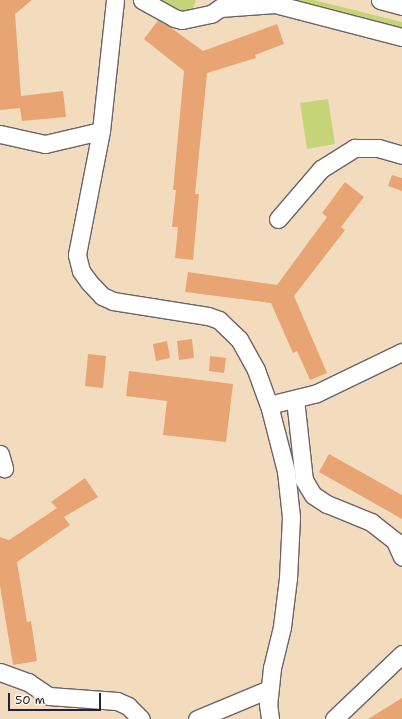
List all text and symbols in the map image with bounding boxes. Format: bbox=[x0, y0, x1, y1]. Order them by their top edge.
scale bar bbox=[10, 685, 103, 711]
text: 50 m bbox=[15, 692, 45, 708]

